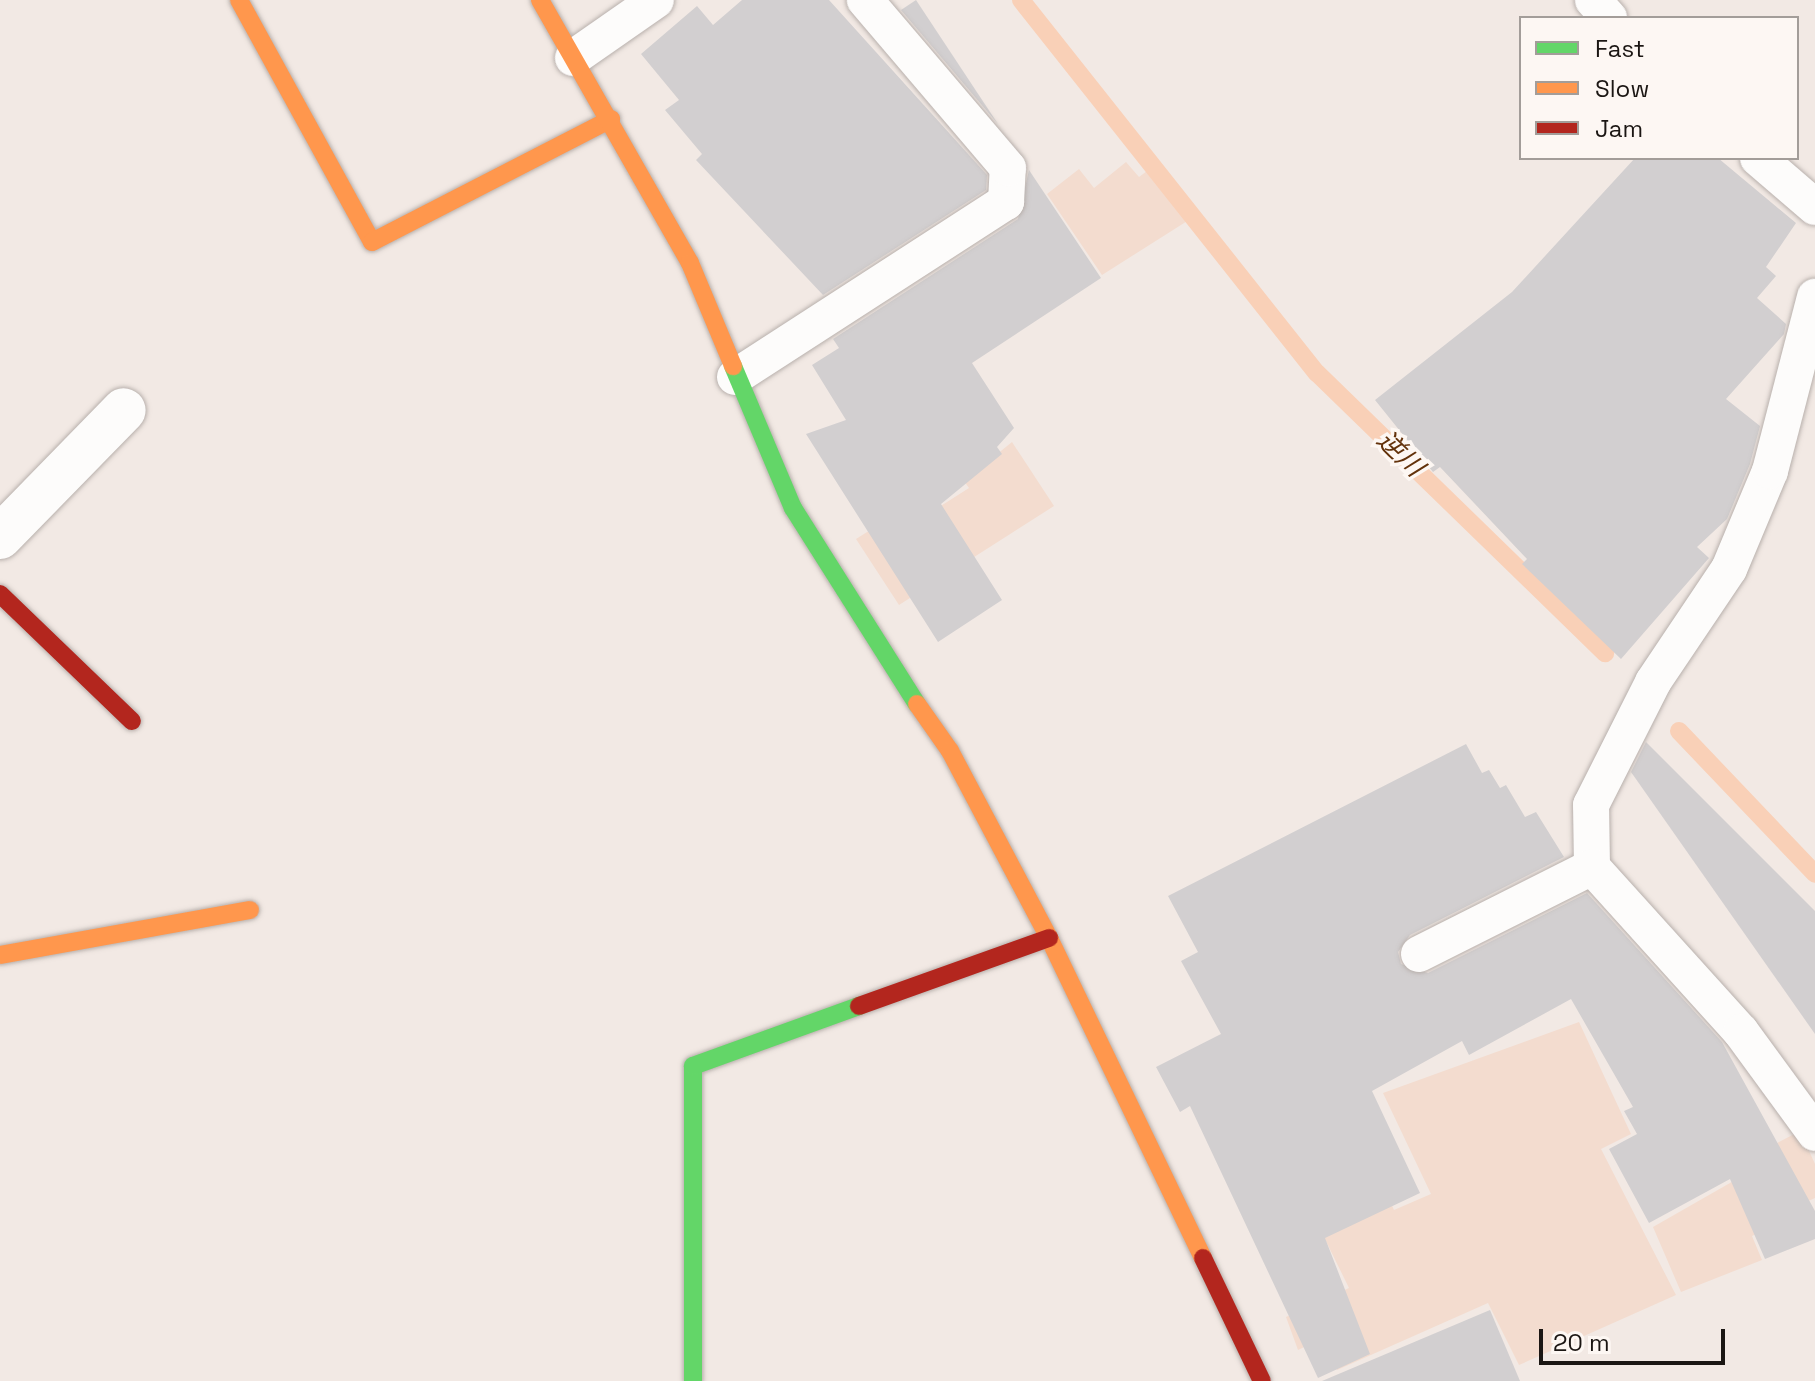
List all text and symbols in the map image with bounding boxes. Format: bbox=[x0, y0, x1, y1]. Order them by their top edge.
legend bbox=[1519, 16, 1799, 160]
text: Fast bbox=[1595, 33, 1645, 64]
text: Slow bbox=[1595, 73, 1649, 104]
text: Jam bbox=[1595, 113, 1643, 144]
water label: 逆川 bbox=[1370, 425, 1430, 483]
scale bar bbox=[1543, 1313, 1729, 1363]
text: 20 m bbox=[1553, 1327, 1610, 1358]

